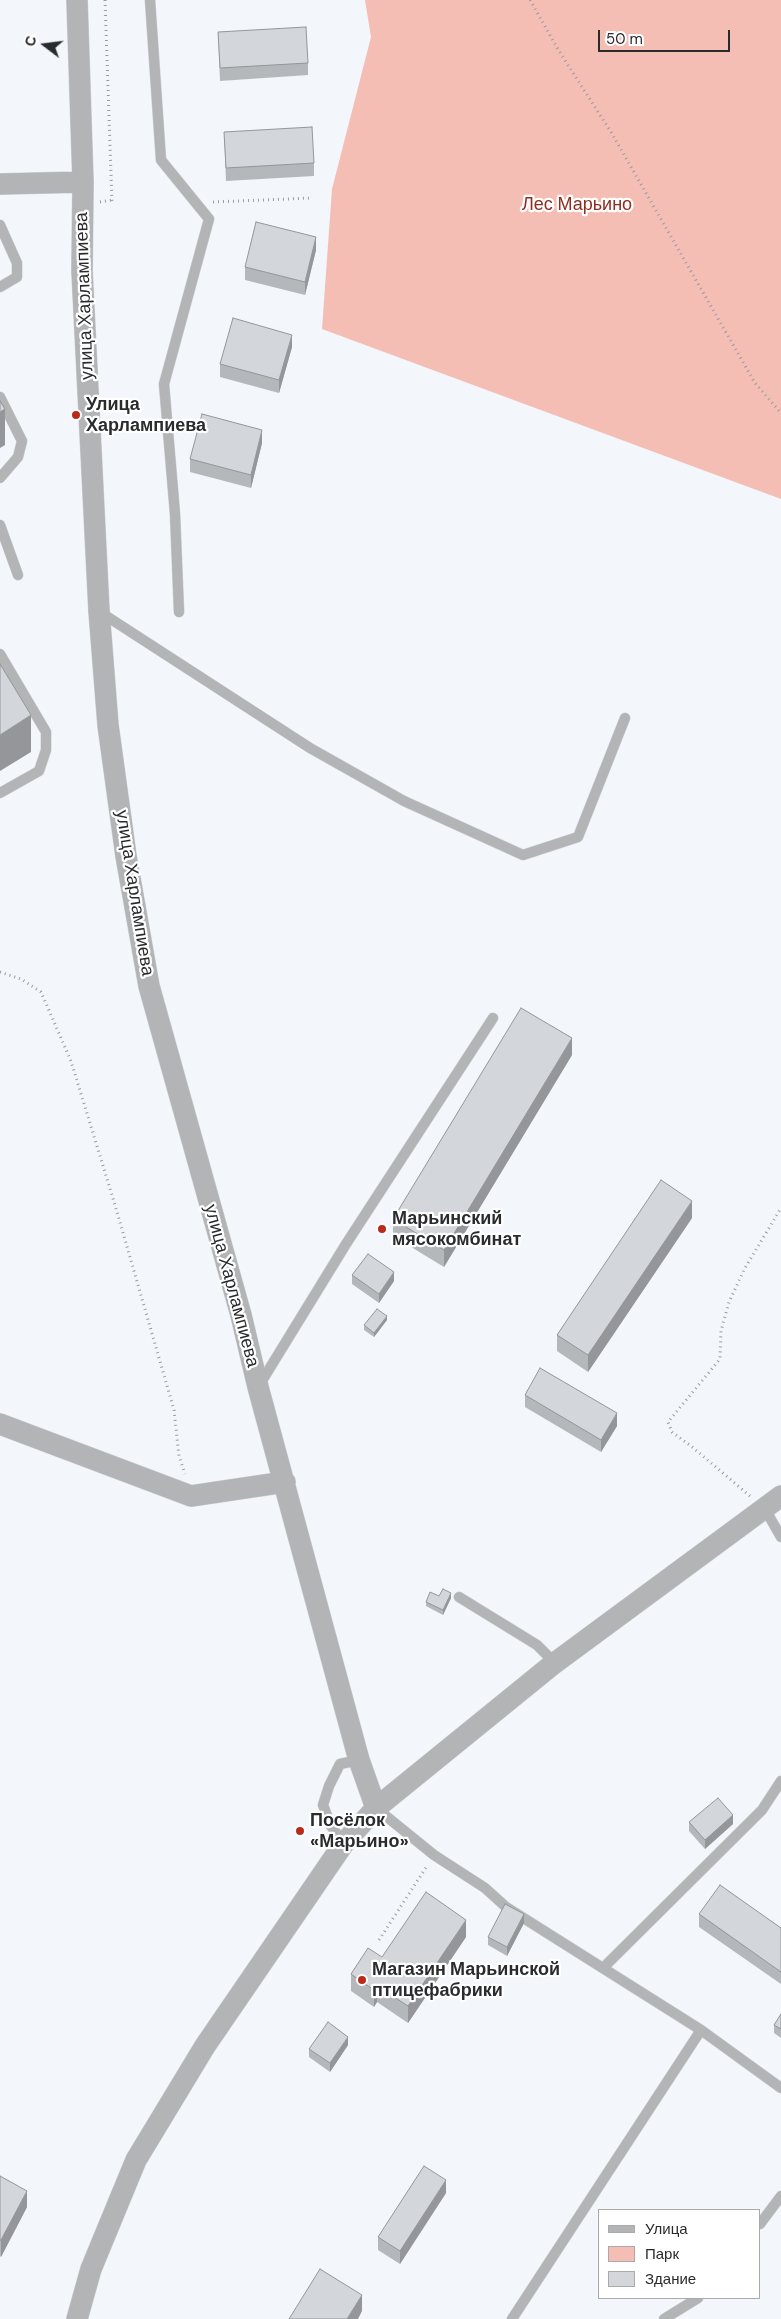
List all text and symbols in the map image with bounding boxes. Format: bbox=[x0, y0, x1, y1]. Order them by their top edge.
north arrow bbox=[20, 20, 70, 70]
scale bar bbox=[601, 20, 734, 52]
text: 50 m bbox=[606, 29, 643, 49]
text: С bbox=[21, 34, 41, 48]
park label: Лес Марьино bbox=[522, 194, 632, 216]
street label: улица Харлампиева bbox=[71, 212, 99, 380]
place label: Улица Харлампиева bbox=[86, 394, 206, 436]
marker: Улица Харлампиева bbox=[70, 409, 82, 421]
street label: улица Харлампиева bbox=[110, 808, 158, 978]
street label: улица Харлампиева bbox=[199, 1202, 263, 1370]
place label: Марьинский мясокомбинат bbox=[392, 1208, 521, 1250]
marker: Марьинский мясокомбинат bbox=[376, 1223, 388, 1235]
place label: Посёлок «Марьино» bbox=[310, 1810, 409, 1852]
marker: Посёлок «Марьино» bbox=[294, 1825, 306, 1837]
place label: Магазин Марьинской птицефабрики bbox=[372, 1959, 560, 2002]
marker: Магазин Марьинской птицефабрики bbox=[356, 1974, 368, 1986]
legend bbox=[598, 2209, 761, 2299]
text: Улица bbox=[645, 2219, 688, 2239]
text: Парк bbox=[645, 2244, 679, 2264]
text: Здание bbox=[645, 2269, 696, 2289]

